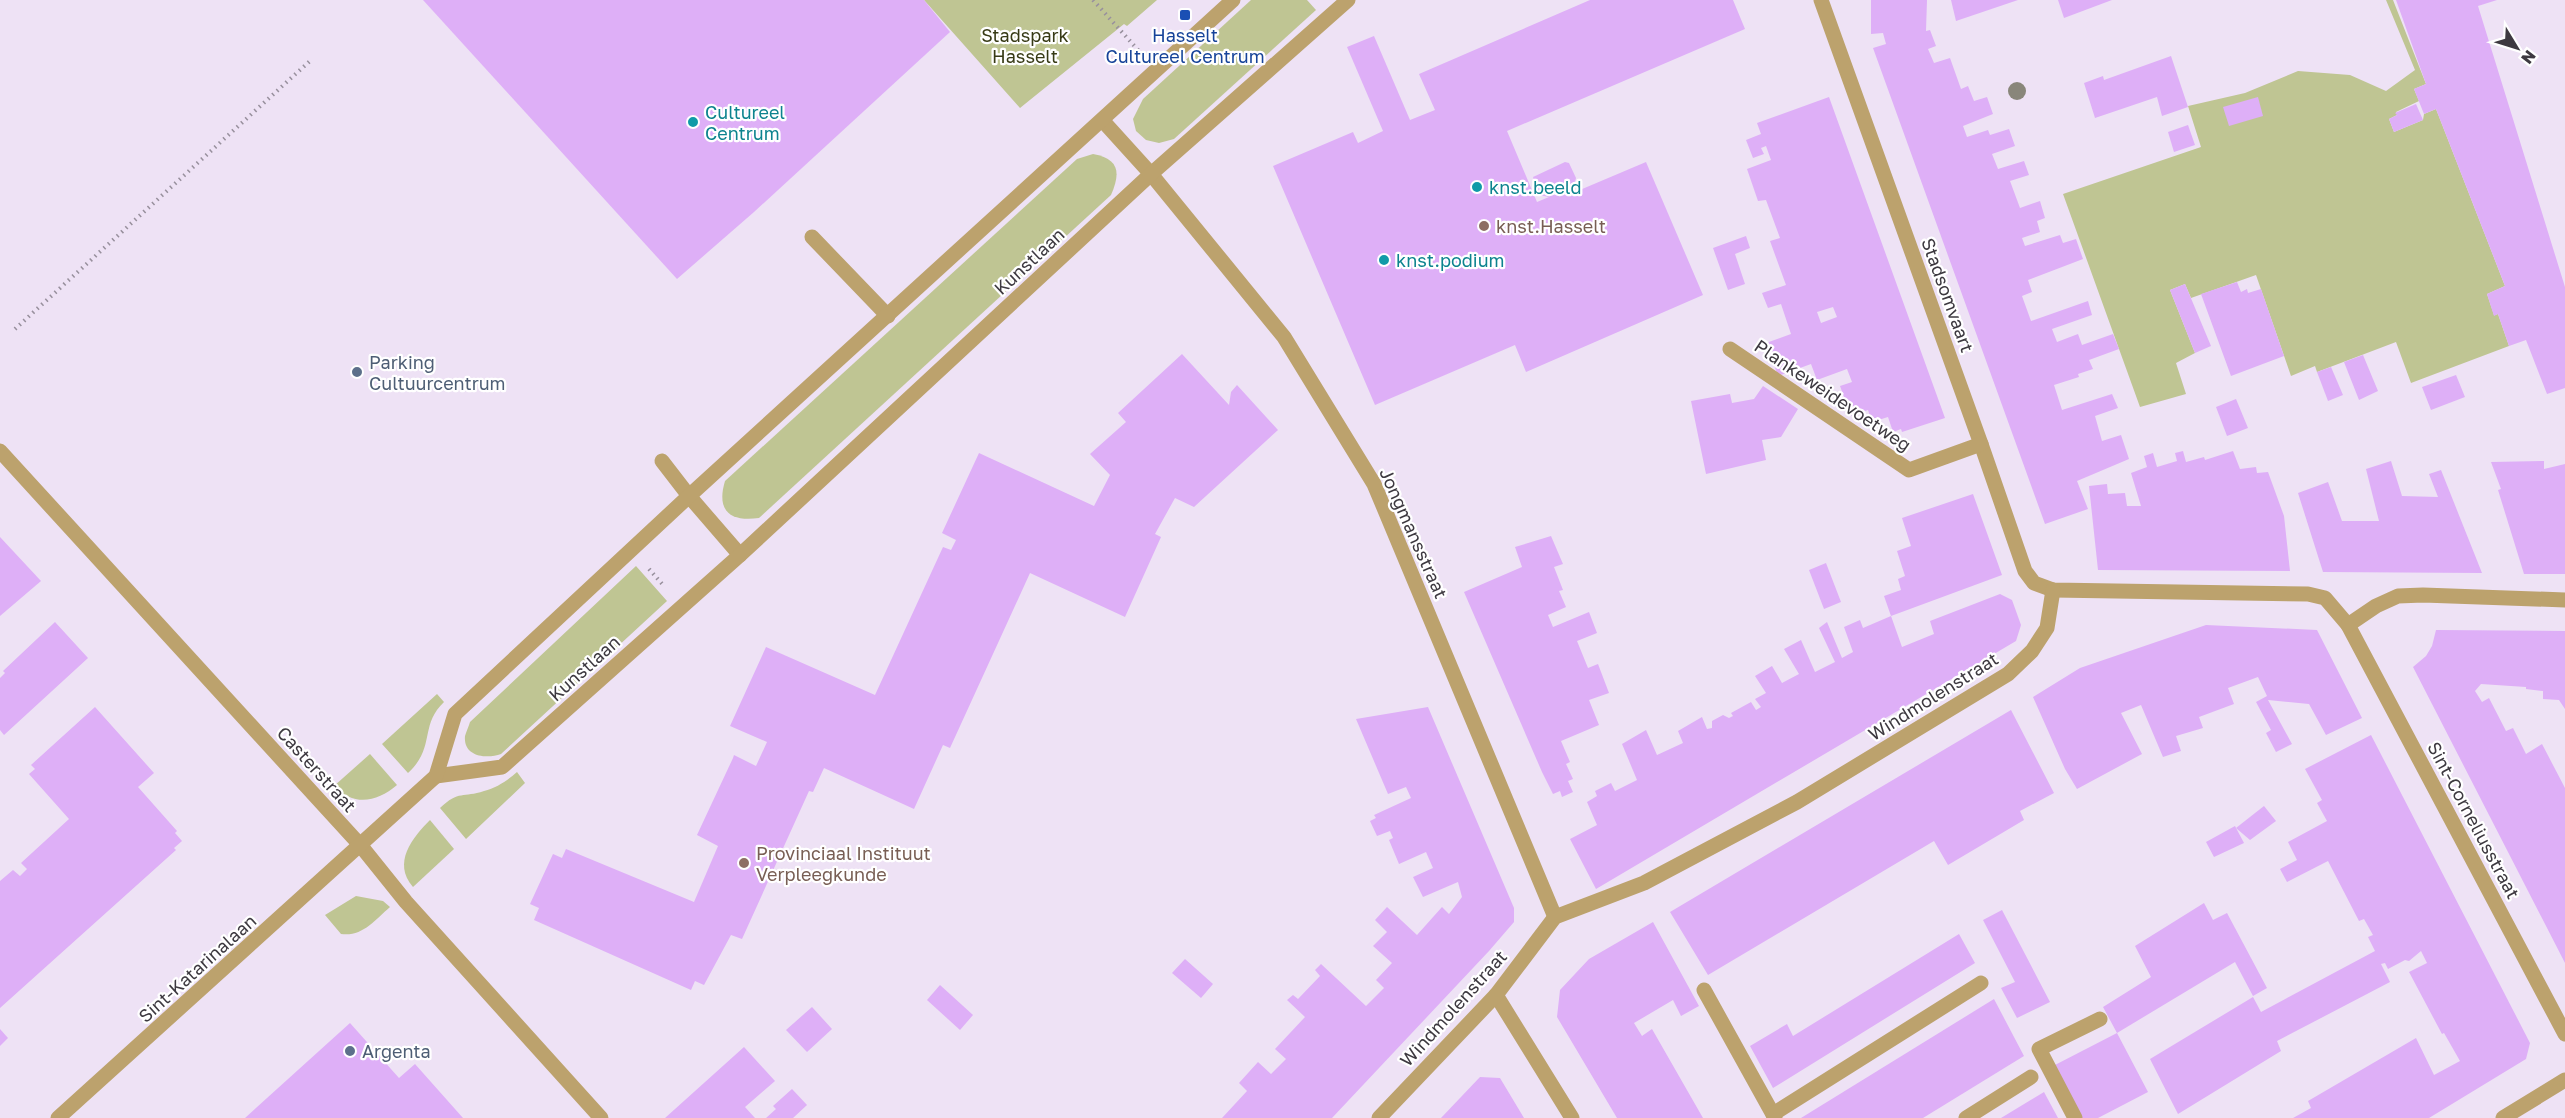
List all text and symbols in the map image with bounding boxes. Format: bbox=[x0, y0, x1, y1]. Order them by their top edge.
marker: Hasselt Cultureel Centrum bbox=[1178, 8, 1192, 22]
north arrow bbox=[2487, 18, 2547, 78]
park label: Stadspark Hasselt bbox=[981, 24, 1069, 67]
place label: Hasselt Cultureel Centrum bbox=[1105, 24, 1265, 67]
text: N bbox=[2517, 46, 2540, 68]
place label: Cultureel Centrum bbox=[705, 101, 785, 144]
marker: Cultureel Centrum bbox=[686, 115, 700, 129]
place label: knst.beeld bbox=[1489, 176, 1582, 198]
marker: knst.beeld bbox=[1470, 180, 1484, 194]
place label: knst.Hasselt bbox=[1496, 215, 1606, 237]
marker: knst.Hasselt bbox=[1477, 219, 1491, 233]
street label: Kunstlaan bbox=[989, 223, 1069, 299]
street label: Stadsomvaart bbox=[1917, 235, 1979, 355]
place label: knst.podium bbox=[1396, 249, 1505, 271]
marker: knst.podium bbox=[1377, 253, 1391, 267]
street label: Plankeweidevoetweg bbox=[1751, 334, 1915, 456]
place label: Parking Cultuurcentrum bbox=[369, 351, 506, 394]
marker: Parking Cultuurcentrum bbox=[350, 365, 364, 379]
street label: Jongmansstraat bbox=[1375, 464, 1453, 602]
street label: Kunstlaan bbox=[544, 630, 624, 706]
street label: Windmolenstraat bbox=[1864, 647, 2002, 745]
street label: Casterstraat bbox=[273, 722, 361, 816]
street label: Sint-Corneliusstraat bbox=[2423, 738, 2525, 902]
place label: Provinciaal Instituut Verpleegkunde bbox=[756, 842, 931, 885]
marker: Provinciaal Instituut Verpleegkunde bbox=[737, 856, 751, 870]
street label: Sint-Katarinalaan bbox=[134, 909, 260, 1027]
street label: Windmolenstraat bbox=[1395, 945, 1511, 1071]
place label: Argenta bbox=[362, 1040, 431, 1062]
marker: Argenta bbox=[343, 1044, 357, 1058]

